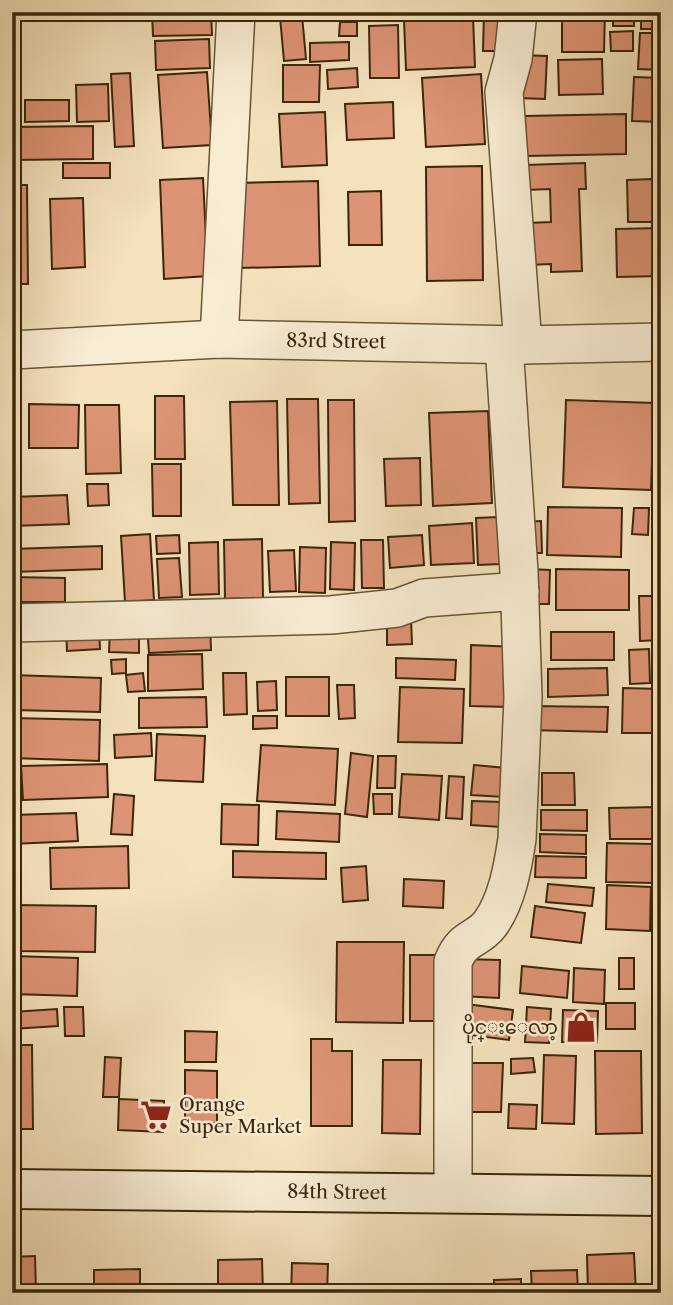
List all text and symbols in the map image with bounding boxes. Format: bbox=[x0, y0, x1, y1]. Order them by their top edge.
street label: 83rd Street bbox=[286, 329, 386, 353]
shop icon: ပိုင္းေလာ့ bbox=[564, 1010, 598, 1044]
place label: ပိုင္းေလာ့ bbox=[462, 1013, 558, 1044]
place label: Orange Super Market bbox=[179, 1093, 302, 1138]
supermarket icon: Orange Super Market bbox=[139, 1098, 173, 1132]
street label: 84th Street bbox=[287, 1180, 387, 1204]

